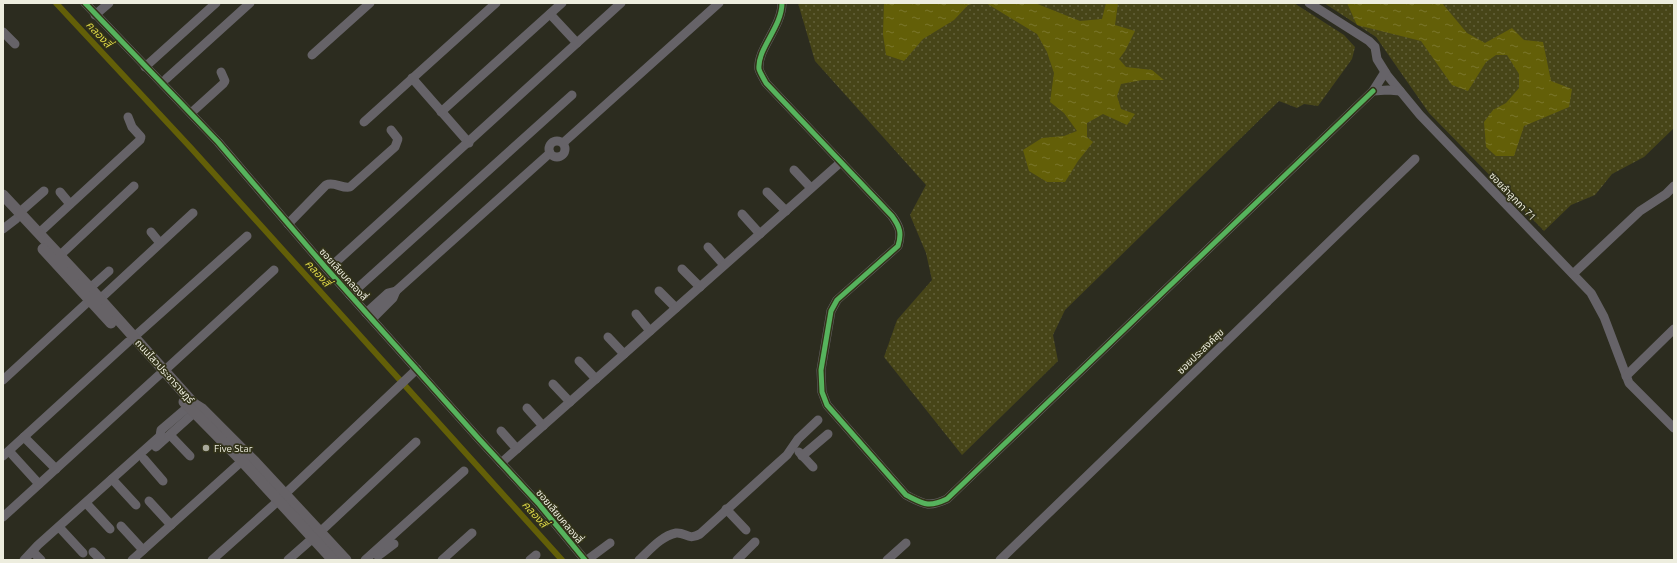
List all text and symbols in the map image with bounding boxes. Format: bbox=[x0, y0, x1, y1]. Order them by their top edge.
water label: คลองสี่ bbox=[84, 17, 117, 51]
street label: ซอยลำลูกกา 71 bbox=[1486, 170, 1538, 223]
street label: ซอยเลียบคลองสี่ bbox=[317, 245, 372, 303]
water label: คลองสี่ bbox=[303, 256, 336, 290]
street label: ซอยประสงค์สุข bbox=[1175, 327, 1226, 377]
street label: ถนนไสวประชาราษฎร์ bbox=[133, 337, 196, 406]
marker: Five Star bbox=[201, 443, 211, 453]
place label: Five Star bbox=[214, 443, 253, 454]
street label: ซอยเลียบคลองสี่ bbox=[534, 486, 587, 546]
water label: คลองสี่ bbox=[520, 497, 553, 531]

